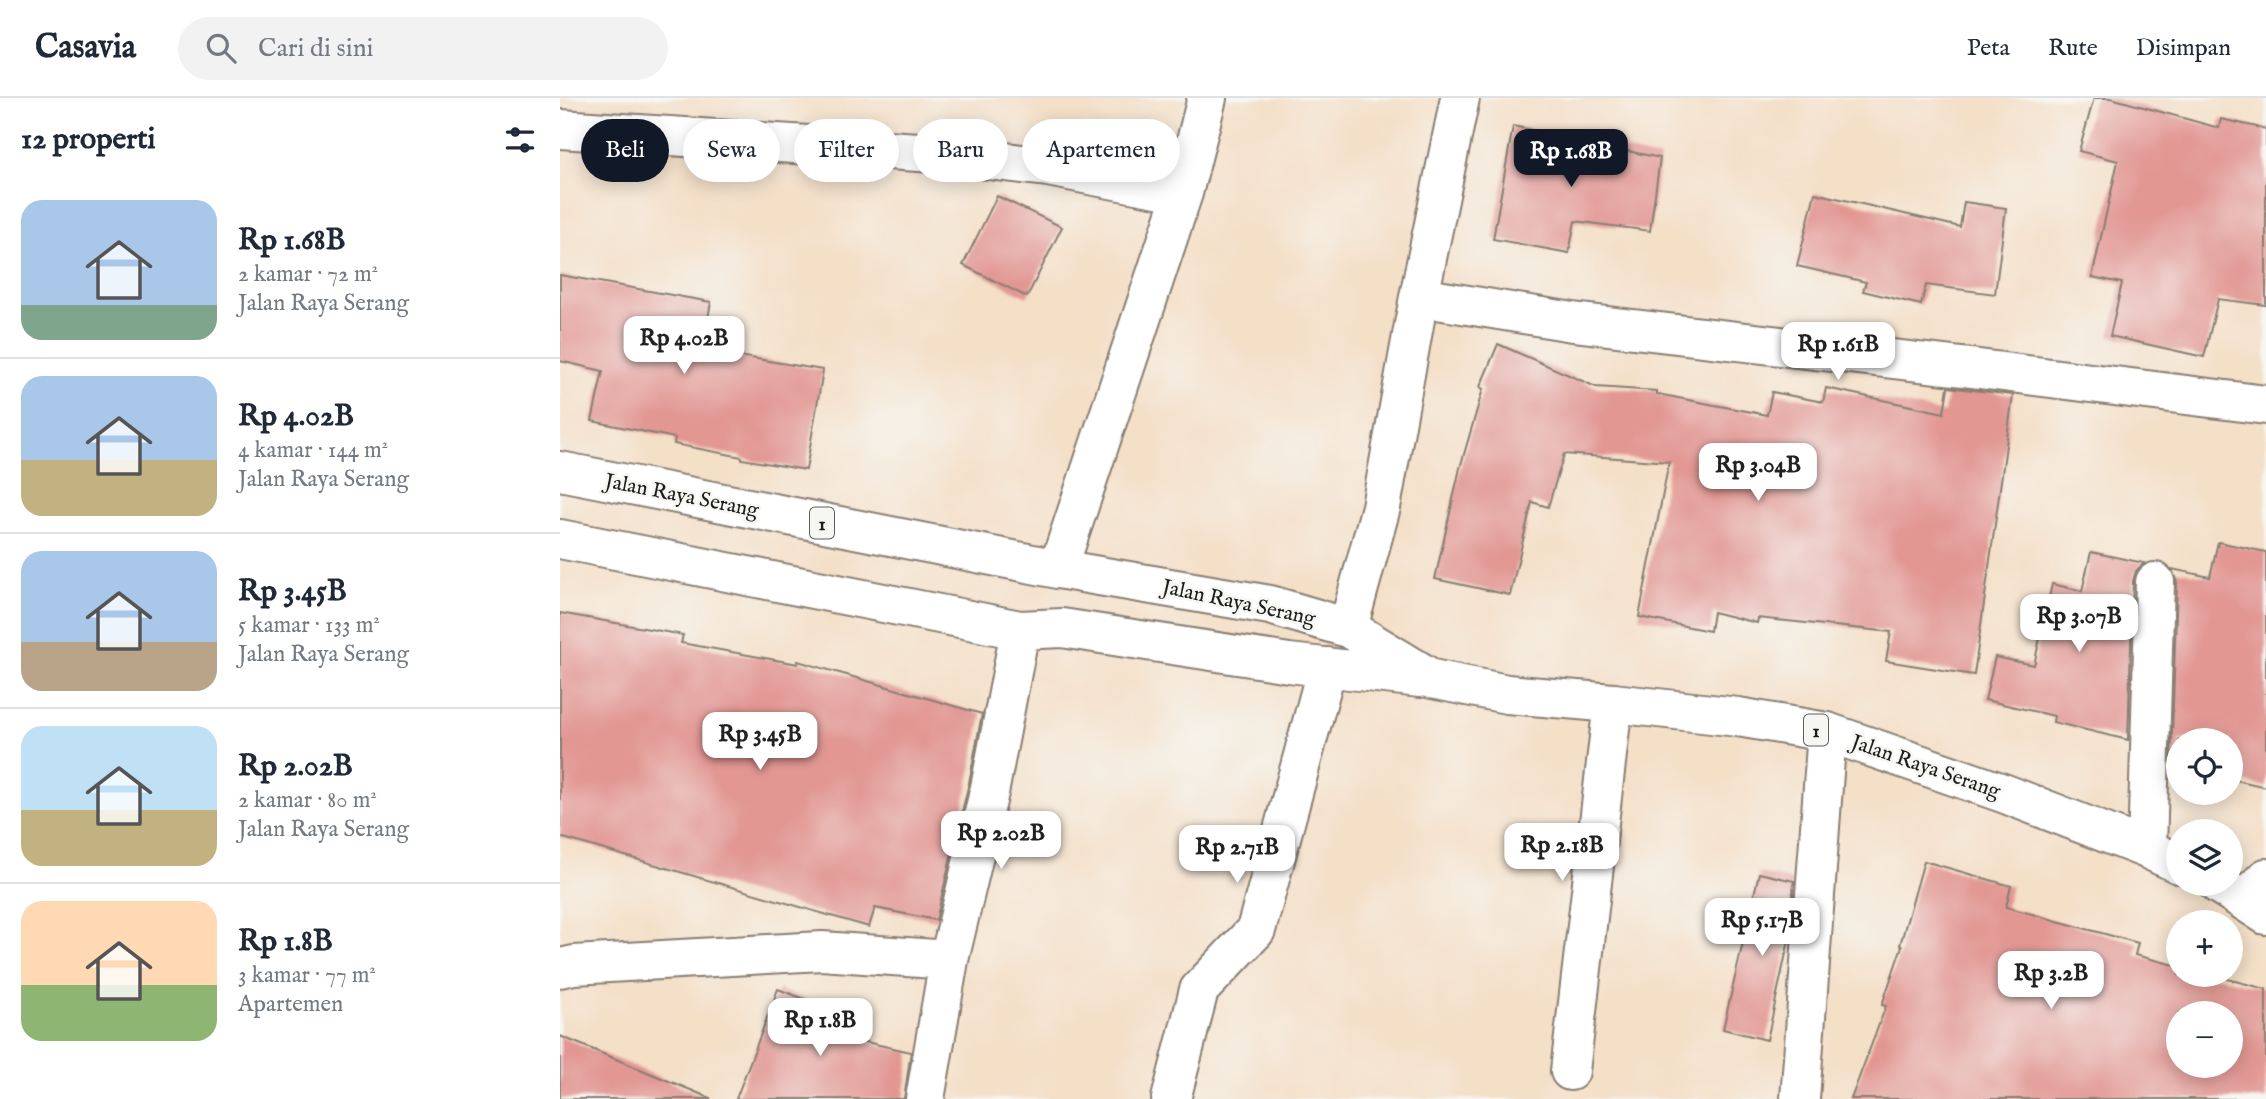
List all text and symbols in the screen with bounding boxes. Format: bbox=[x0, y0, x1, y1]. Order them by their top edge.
search box bbox=[178, 17, 668, 80]
text: Casavia bbox=[35, 27, 136, 69]
icon: search bbox=[202, 29, 240, 67]
text: Cari di sini bbox=[258, 32, 374, 65]
text: Peta bbox=[1967, 33, 2010, 64]
text: Rute bbox=[2048, 33, 2098, 64]
text: Disimpan bbox=[2136, 33, 2231, 64]
chip: Beli bbox=[581, 119, 669, 182]
chip: Sewa bbox=[683, 119, 780, 182]
chip: Filter bbox=[794, 119, 899, 182]
chip: Baru bbox=[913, 119, 1008, 182]
chip: Apartemen bbox=[1022, 119, 1180, 182]
text: 12 properti bbox=[21, 121, 156, 159]
icon: filters bbox=[501, 121, 539, 159]
pin: Rp 1.68B bbox=[1499, 130, 1643, 189]
text: Rp 1.68B bbox=[1530, 137, 1612, 166]
text: Rp 1.68B bbox=[238, 222, 345, 260]
icon: home bbox=[77, 228, 161, 312]
text: 2 kamar · 72 m² bbox=[238, 260, 378, 289]
text: Jalan Raya Serang bbox=[238, 289, 409, 318]
pin: Rp 4.02B bbox=[612, 316, 756, 376]
pin: Rp 1.61B bbox=[1766, 322, 1910, 382]
text: Rp 4.02B bbox=[640, 324, 728, 353]
text: Rp 1.61B bbox=[1797, 330, 1879, 359]
text: Rp 4.02B bbox=[238, 398, 354, 436]
icon: home bbox=[77, 404, 161, 488]
text: 4 kamar · 144 m² bbox=[238, 436, 388, 465]
pin: Rp 3.04B bbox=[1686, 444, 1830, 503]
text: Rp 3.04B bbox=[1715, 451, 1801, 480]
text: Jalan Raya Serang bbox=[238, 465, 409, 494]
street label: Jalan Raya Serang bbox=[601, 468, 761, 525]
road number: 1 bbox=[810, 508, 834, 538]
text: Rp 3.45B bbox=[238, 573, 347, 611]
street label: Jalan Raya Serang bbox=[1158, 574, 1318, 633]
icon: home bbox=[77, 579, 161, 663]
pin: Rp 3.07B bbox=[2007, 594, 2151, 654]
text: Rp 3.07B bbox=[2036, 602, 2122, 631]
text: 5 kamar · 133 m² bbox=[238, 611, 380, 640]
text: Jalan Raya Serang bbox=[238, 640, 409, 669]
pin: Rp 3.45B bbox=[688, 712, 832, 772]
road number: 1 bbox=[1804, 715, 1828, 746]
text: Rp 3.45B bbox=[718, 720, 802, 749]
map controls bbox=[2166, 728, 2243, 1078]
button: locate bbox=[2166, 728, 2243, 805]
street label: Jalan Raya Serang bbox=[1845, 729, 2004, 806]
text: Rp 2.02B bbox=[238, 748, 353, 786]
icon: home bbox=[77, 754, 161, 838]
text: 2 kamar · 80 m² bbox=[238, 786, 377, 815]
pin: Rp 2.02B bbox=[929, 812, 1073, 871]
text: Jalan Raya Serang bbox=[238, 815, 409, 844]
text: Rp 2.02B bbox=[957, 819, 1045, 848]
button: layers bbox=[2166, 819, 2243, 896]
pin: Rp 2.18B bbox=[1490, 824, 1634, 883]
pin: Rp 2.71B bbox=[1165, 826, 1309, 885]
text: Rp 2.18B bbox=[1520, 831, 1604, 860]
text: Rp 2.71B bbox=[1195, 833, 1279, 862]
pin: Rp 5.17B bbox=[1690, 898, 1834, 958]
text: Rp 5.17B bbox=[1721, 906, 1803, 935]
button: + bbox=[2166, 910, 2243, 987]
text: Rp 1.8B bbox=[238, 923, 333, 961]
icon: home bbox=[77, 929, 161, 1013]
pin: Rp 3.2B bbox=[1986, 951, 2116, 1011]
text: Rp 3.2B bbox=[2014, 959, 2088, 988]
text: 3 kamar · 77 m² bbox=[238, 961, 376, 990]
text: Apartemen bbox=[238, 990, 343, 1019]
pin: Rp 1.8B bbox=[755, 998, 885, 1058]
button: − bbox=[2166, 1001, 2243, 1078]
text: Rp 1.8B bbox=[784, 1006, 856, 1035]

